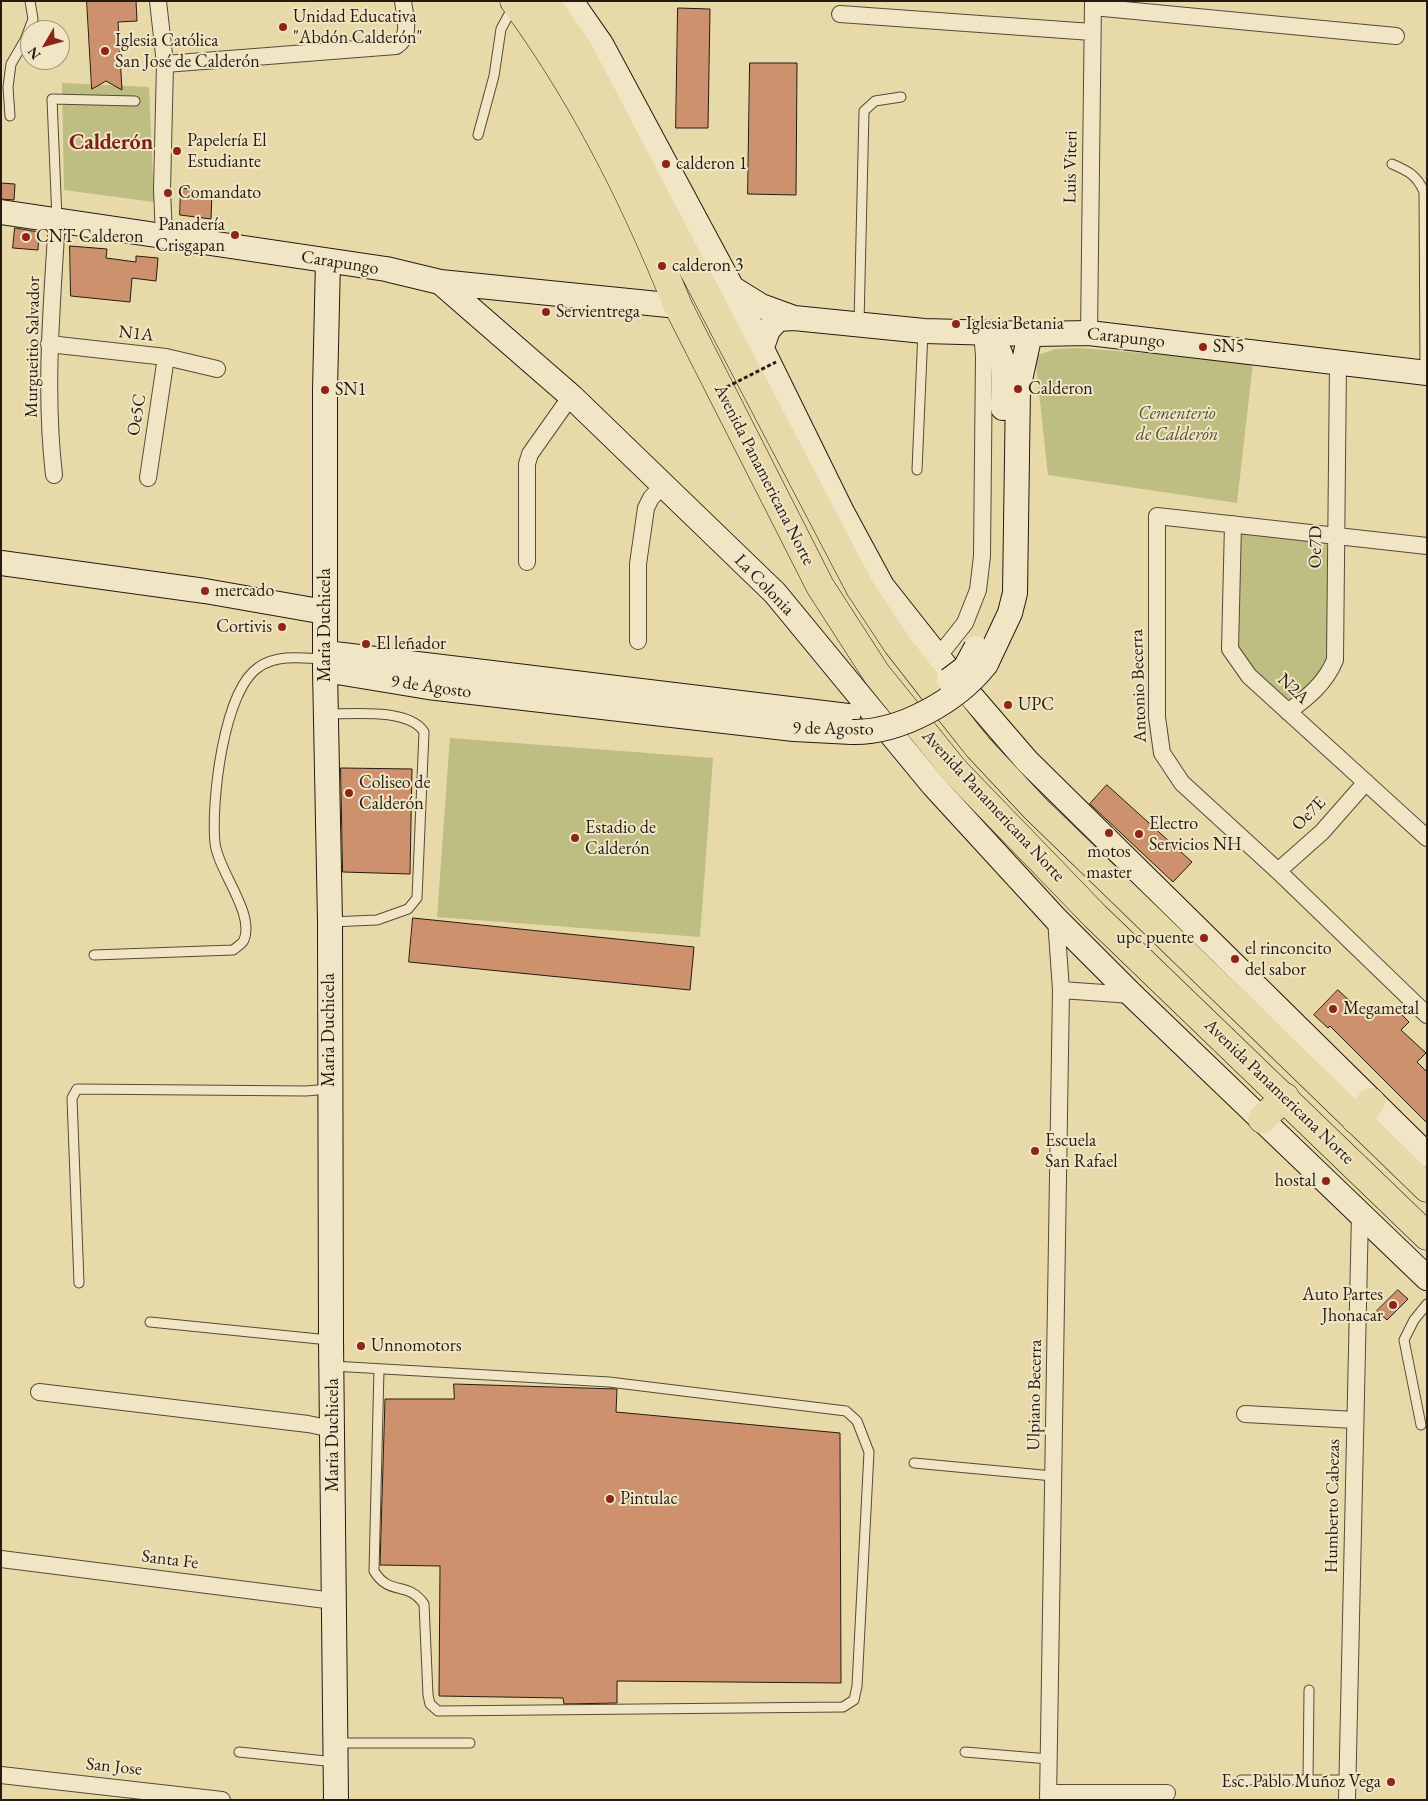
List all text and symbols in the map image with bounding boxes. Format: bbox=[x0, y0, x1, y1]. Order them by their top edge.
place label: Unidad Educativa "Abdón Calderón" bbox=[293, 6, 423, 48]
north arrow bbox=[20, 20, 70, 70]
marker: Unidad Educativa "Abdón Calderón" bbox=[277, 21, 289, 33]
place label: Iglesia Católica San José de Calderón bbox=[115, 30, 260, 72]
text: N bbox=[23, 43, 44, 63]
marker: Iglesia Católica San José de Calderón bbox=[99, 45, 111, 57]
district label: Calderón bbox=[69, 130, 153, 156]
place label: Papelería El Estudiante bbox=[187, 130, 267, 172]
street label: Luis Viteri bbox=[1060, 130, 1082, 204]
marker: Papelería El Estudiante bbox=[171, 145, 183, 157]
place label: calderon 1 bbox=[676, 153, 747, 175]
marker: calderon 1 bbox=[660, 158, 672, 170]
place label: Comandato bbox=[178, 182, 261, 204]
marker: Comandato bbox=[162, 187, 174, 199]
place label: Panadería Crisgapan bbox=[155, 214, 225, 256]
place label: CNT Calderon bbox=[36, 226, 144, 248]
marker: Panadería Crisgapan bbox=[229, 229, 241, 241]
marker: CNT Calderon bbox=[20, 231, 32, 243]
street label: Carapungo bbox=[300, 246, 380, 280]
place label: calderon 3 bbox=[672, 255, 743, 277]
marker: calderon 3 bbox=[656, 260, 668, 272]
street label: Murgueitio Salvador bbox=[21, 276, 45, 418]
place label: Servientrega bbox=[556, 301, 640, 323]
marker: Servientrega bbox=[540, 306, 552, 318]
place label: Iglesia Betania bbox=[966, 313, 1064, 335]
marker: Iglesia Betania bbox=[950, 318, 962, 330]
street label: N1A bbox=[117, 321, 155, 347]
street label: Carapungo bbox=[1086, 323, 1166, 353]
place label: SN5 bbox=[1213, 336, 1244, 358]
marker: SN5 bbox=[1197, 341, 1209, 353]
place label: Calderon bbox=[1028, 378, 1093, 400]
place label: SN1 bbox=[335, 379, 366, 401]
street label: Avenida Panamericana Norte bbox=[709, 381, 819, 569]
marker: Calderon bbox=[1012, 383, 1024, 395]
marker: SN1 bbox=[319, 384, 331, 396]
street label: Oe5C bbox=[123, 392, 151, 438]
park label: Cementerio de Calderón bbox=[1136, 403, 1218, 446]
street label: Oe7D bbox=[1305, 525, 1327, 569]
street label: La Colonia bbox=[729, 550, 799, 620]
street label: Maria Duchicela bbox=[314, 568, 336, 682]
place label: mercado bbox=[215, 580, 274, 602]
marker: mercado bbox=[199, 585, 211, 597]
place label: Cortivis bbox=[216, 616, 272, 638]
marker: Cortivis bbox=[276, 621, 288, 633]
street label: Antonio Becerra bbox=[1126, 629, 1152, 743]
place label: El leñador bbox=[376, 633, 446, 655]
marker: El leñador bbox=[360, 638, 372, 650]
street label: N2A bbox=[1273, 669, 1313, 709]
street label: 9 de Agosto bbox=[389, 671, 473, 703]
place label: UPC bbox=[1018, 694, 1054, 716]
marker: UPC bbox=[1002, 699, 1014, 711]
street label: 9 de Agosto bbox=[792, 717, 874, 741]
street label: Avenida Panamericana Norte bbox=[917, 725, 1069, 887]
place label: Coliseo de Calderón bbox=[359, 772, 430, 814]
marker: Coliseo de Calderón bbox=[343, 787, 355, 799]
street label: Oe7E bbox=[1287, 792, 1331, 836]
place label: Electro Servicios NH bbox=[1149, 813, 1242, 856]
place label: Estadio de Calderón bbox=[585, 817, 656, 860]
marker: motos master bbox=[1103, 827, 1115, 839]
marker: Electro Servicios NH bbox=[1133, 828, 1145, 840]
marker: Estadio de Calderón bbox=[569, 832, 581, 844]
place label: motos master bbox=[1086, 841, 1132, 884]
place label: upc puente bbox=[1116, 927, 1194, 949]
marker: upc puente bbox=[1198, 932, 1210, 944]
place label: el rinconcito del sabor bbox=[1245, 938, 1332, 981]
marker: el rinconcito del sabor bbox=[1229, 953, 1241, 965]
street label: Maria Duchicela bbox=[318, 973, 340, 1087]
place label: Megametal bbox=[1343, 998, 1419, 1020]
marker: Megametal bbox=[1327, 1003, 1339, 1015]
street label: Avenida Panamericana Norte bbox=[1199, 1015, 1359, 1169]
place label: Escuela San Rafael bbox=[1045, 1130, 1117, 1172]
marker: Escuela San Rafael bbox=[1029, 1145, 1041, 1157]
place label: hostal bbox=[1275, 1170, 1316, 1192]
marker: hostal bbox=[1320, 1175, 1332, 1187]
place label: Auto Partes Jhonacar bbox=[1302, 1284, 1383, 1326]
marker: Auto Partes Jhonacar bbox=[1387, 1299, 1399, 1311]
place label: Unnomotors bbox=[371, 1335, 462, 1357]
street label: Ulpiano Becerra bbox=[1023, 1339, 1047, 1451]
marker: Unnomotors bbox=[355, 1340, 367, 1352]
street label: Maria Duchicela bbox=[322, 1378, 344, 1492]
street label: Humberto Cabezas bbox=[1321, 1439, 1345, 1573]
place label: Pintulac bbox=[620, 1488, 678, 1510]
marker: Pintulac bbox=[604, 1493, 616, 1505]
street label: Santa Fe bbox=[140, 1546, 200, 1574]
street label: San Jose bbox=[85, 1753, 143, 1781]
place label: Esc. Pablo Muñoz Vega bbox=[1221, 1771, 1381, 1793]
marker: Esc. Pablo Muñoz Vega bbox=[1385, 1776, 1397, 1788]

